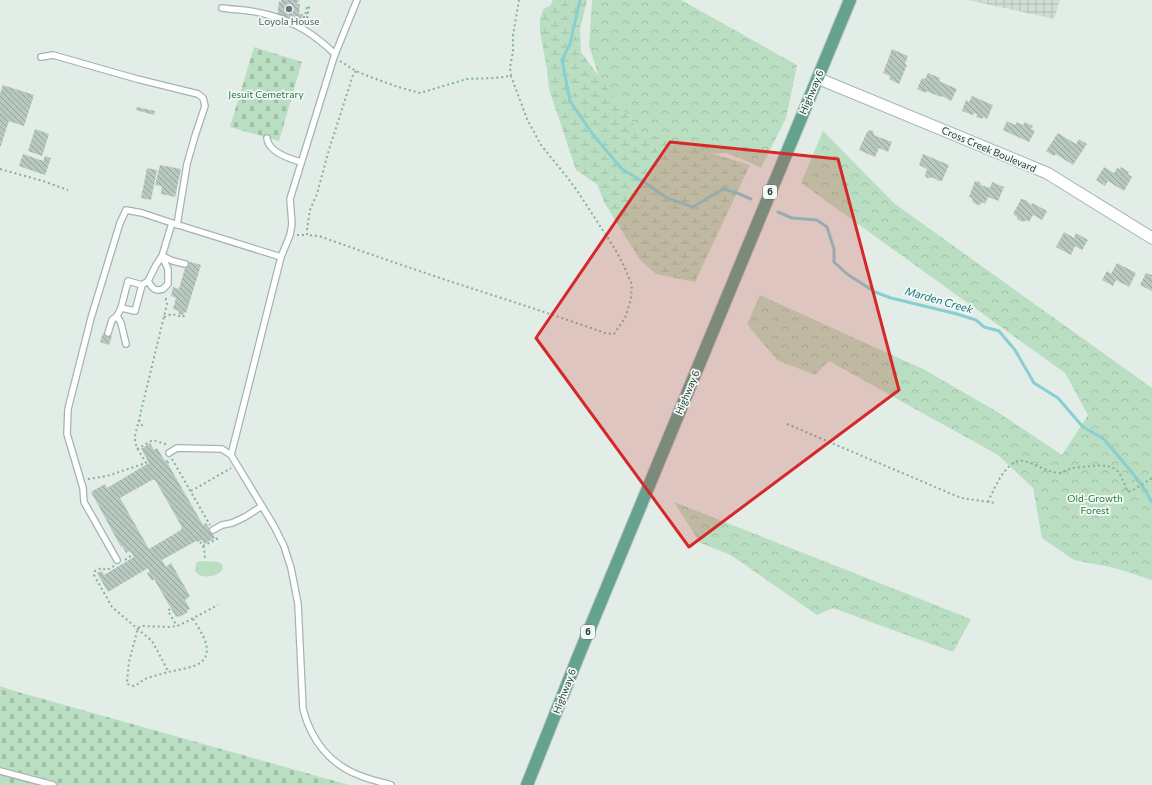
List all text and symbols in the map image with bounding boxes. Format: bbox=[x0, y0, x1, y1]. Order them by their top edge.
marker: Loyola House bbox=[284, 4, 294, 14]
place label: Loyola House bbox=[258, 15, 320, 27]
street label: Highway 6 bbox=[796, 68, 826, 116]
park label: Jesuit Cemetrary bbox=[228, 88, 304, 100]
street label: Cross Creek Boulevard bbox=[940, 124, 1038, 174]
road number: 6 bbox=[763, 185, 777, 199]
water label: Marden Creek bbox=[904, 284, 976, 316]
street label: Highway 6 bbox=[672, 368, 702, 416]
park label: Old-Growth Forest bbox=[1067, 492, 1123, 516]
road number: 6 bbox=[581, 625, 595, 639]
street label: Highway 6 bbox=[550, 667, 578, 715]

